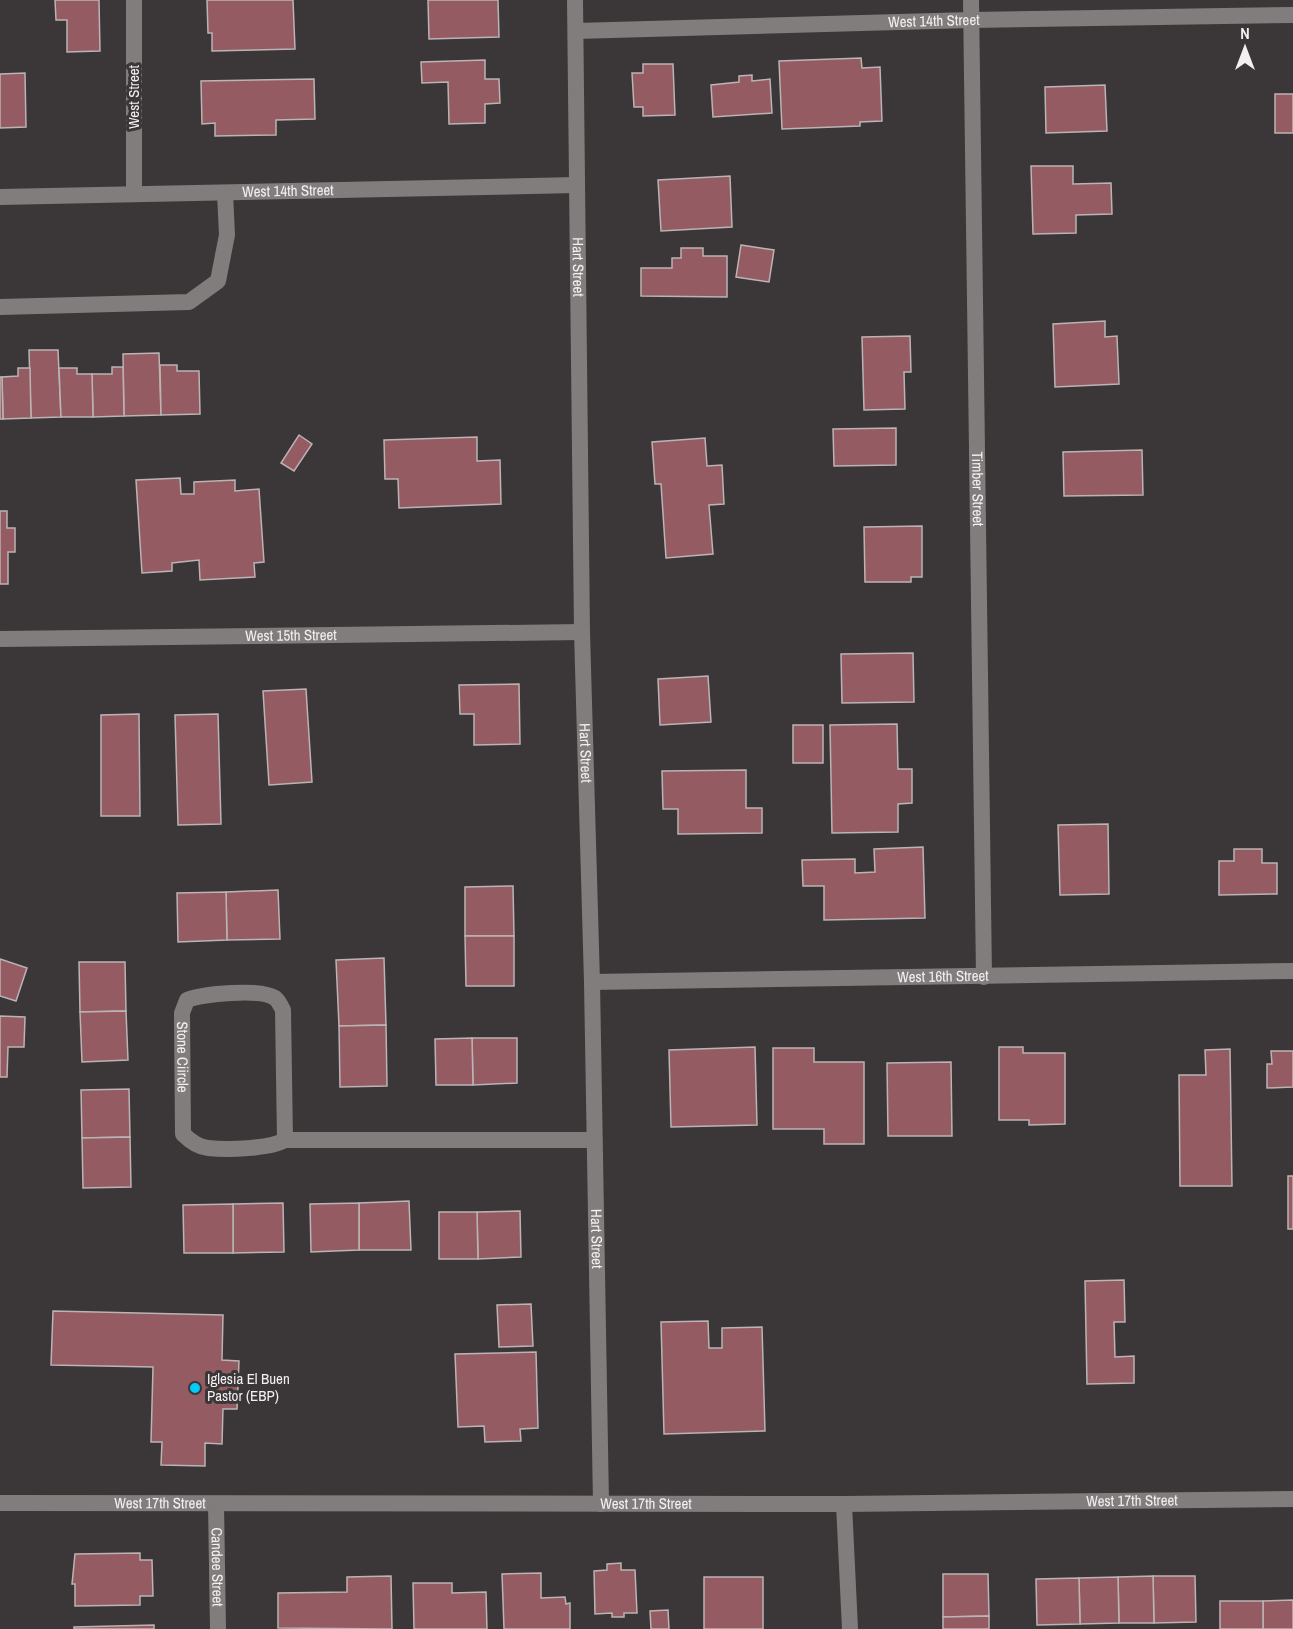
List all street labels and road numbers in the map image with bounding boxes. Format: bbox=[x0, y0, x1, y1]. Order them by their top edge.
street label: West 14th Street bbox=[888, 9, 980, 32]
street label: West Street bbox=[123, 64, 144, 129]
street label: West 14th Street bbox=[242, 179, 334, 202]
street label: Hart Street bbox=[568, 237, 589, 297]
street label: Timber Street bbox=[967, 451, 989, 527]
street label: West 15th Street bbox=[245, 624, 337, 646]
street label: Hart Street bbox=[575, 723, 597, 784]
street label: West 16th Street bbox=[897, 965, 989, 987]
street label: Stone Ciircle bbox=[172, 1021, 194, 1093]
street label: Hart Street bbox=[586, 1209, 608, 1269]
street label: West 17th Street bbox=[1086, 1489, 1178, 1511]
street label: West 17th Street bbox=[114, 1492, 206, 1513]
street label: West 17th Street bbox=[600, 1493, 692, 1514]
street label: Candee Street bbox=[206, 1527, 229, 1607]

